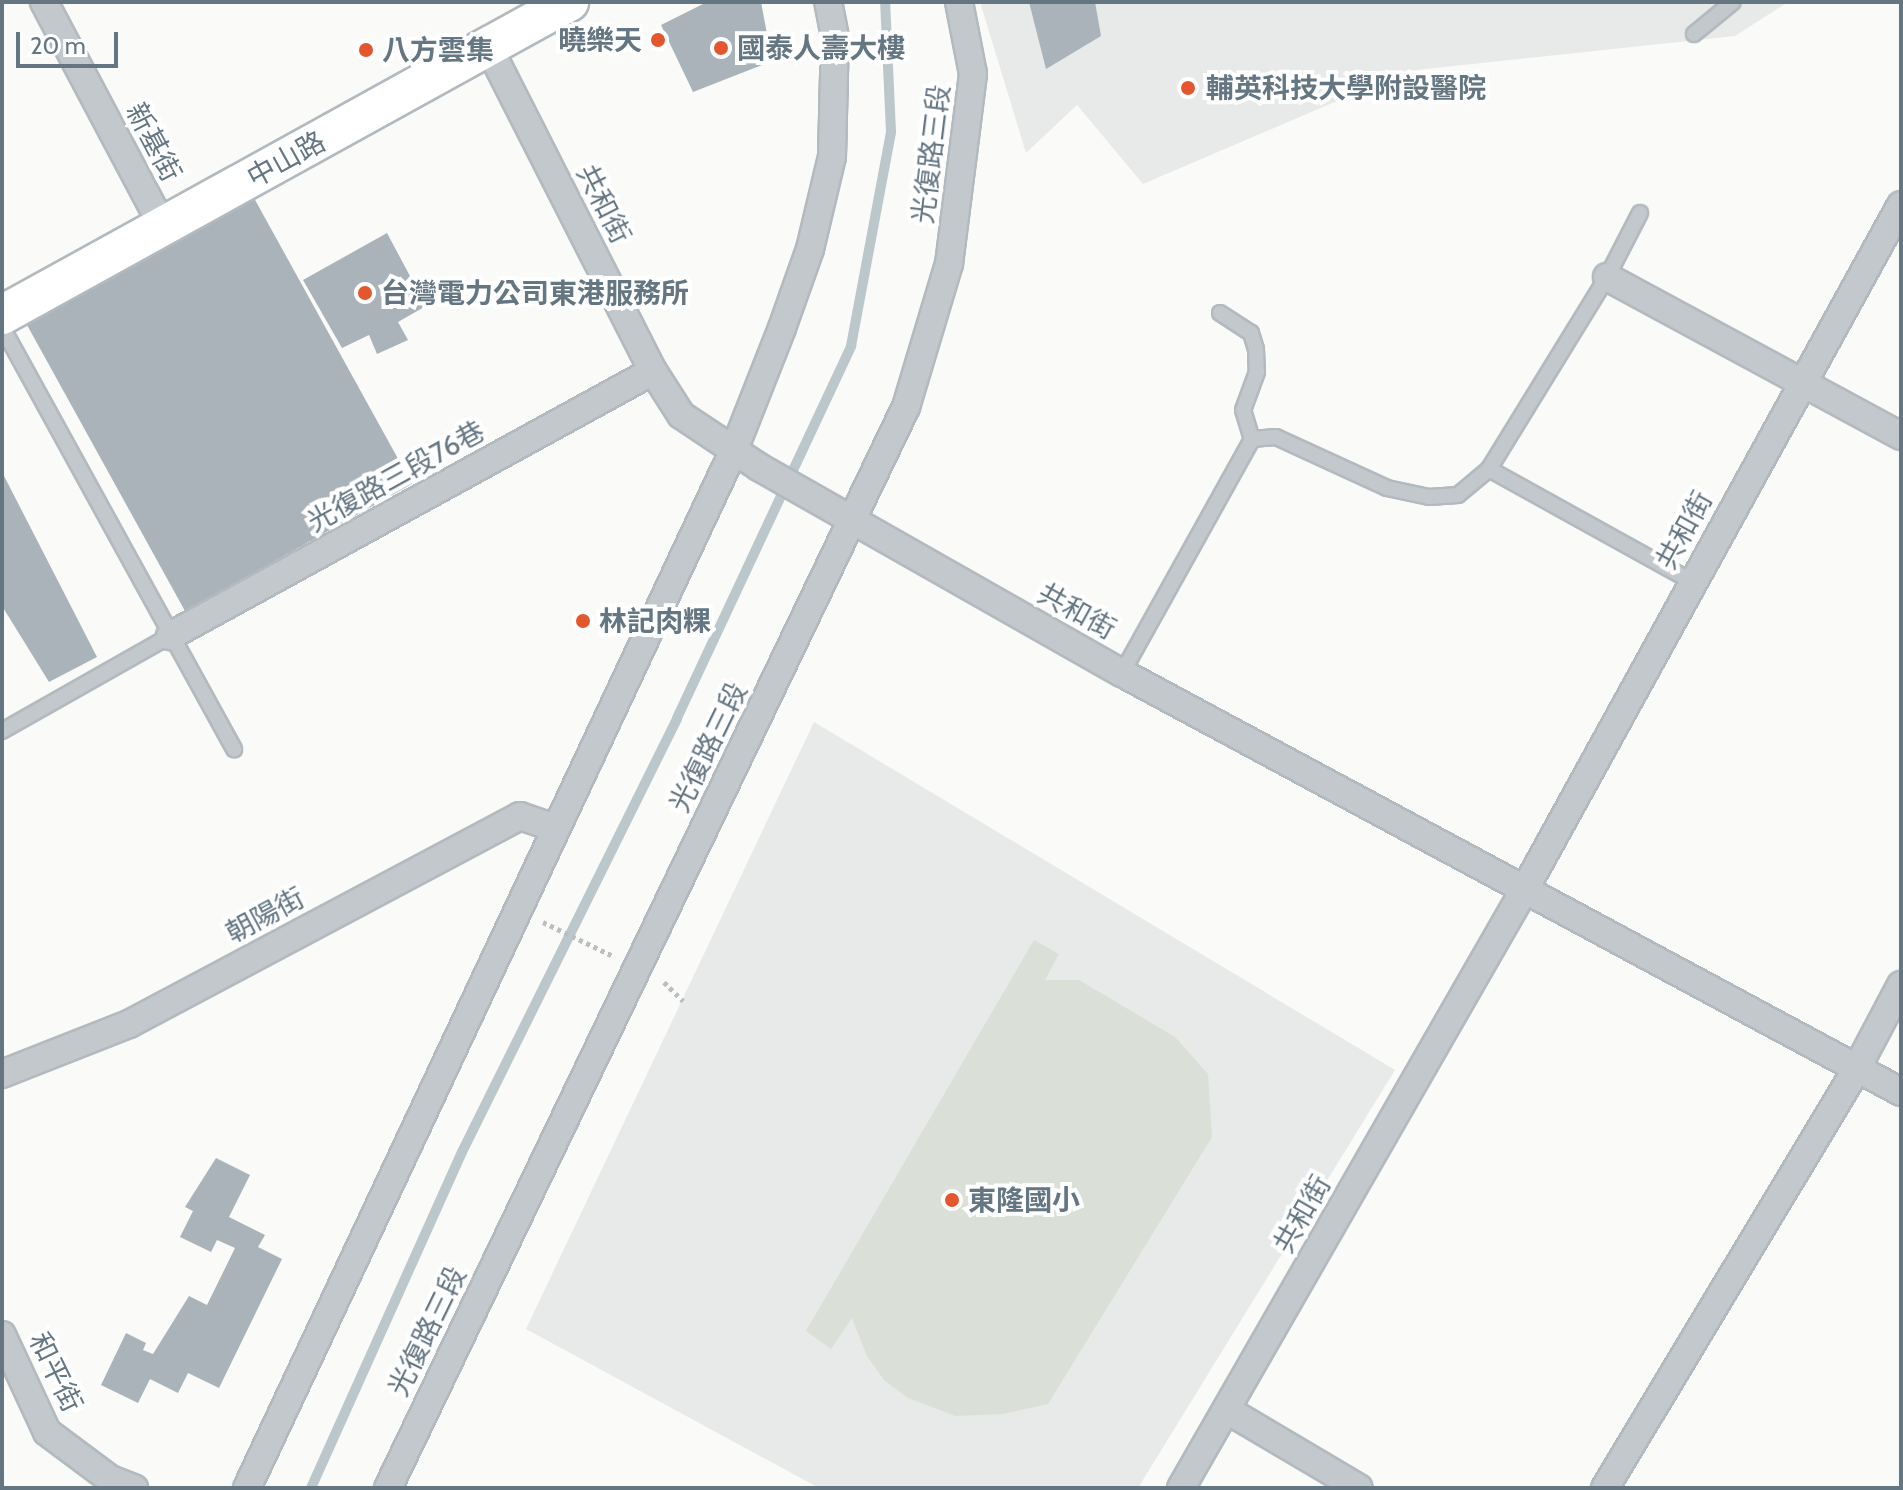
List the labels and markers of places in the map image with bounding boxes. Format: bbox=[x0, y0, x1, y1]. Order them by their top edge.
place label: 曉樂天 bbox=[558, 23, 642, 57]
marker: 曉樂天 bbox=[649, 31, 667, 49]
place label: 國泰人壽大樓 bbox=[737, 31, 905, 65]
place label: 八方雲集 bbox=[382, 33, 494, 67]
marker: 國泰人壽大樓 bbox=[712, 39, 730, 57]
marker: 八方雲集 bbox=[357, 41, 375, 59]
place label: 輔英科技大學附設醫院 bbox=[1206, 71, 1486, 105]
marker: 輔英科技大學附設醫院 bbox=[1177, 77, 1199, 99]
place label: 台灣電力公司東港服務所 bbox=[381, 276, 689, 310]
marker: 台灣電力公司東港服務所 bbox=[356, 284, 374, 302]
place label: 林記肉粿 bbox=[599, 604, 711, 638]
marker: 林記肉粿 bbox=[574, 612, 592, 630]
place label: 東隆國小 bbox=[968, 1183, 1080, 1217]
marker: 東隆國小 bbox=[943, 1191, 961, 1209]

